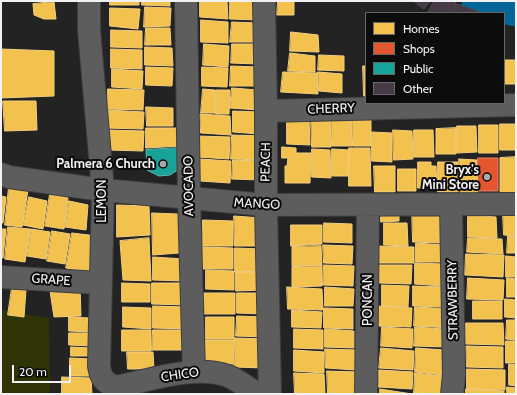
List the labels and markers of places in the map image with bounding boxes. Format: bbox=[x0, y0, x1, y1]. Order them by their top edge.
place label: Palmera 6 Church bbox=[56, 156, 155, 172]
marker: Palmera 6 Church bbox=[158, 159, 168, 169]
place label: Bryx's Mini Store bbox=[422, 162, 479, 193]
marker: Bryx's Mini Store bbox=[482, 172, 492, 182]

